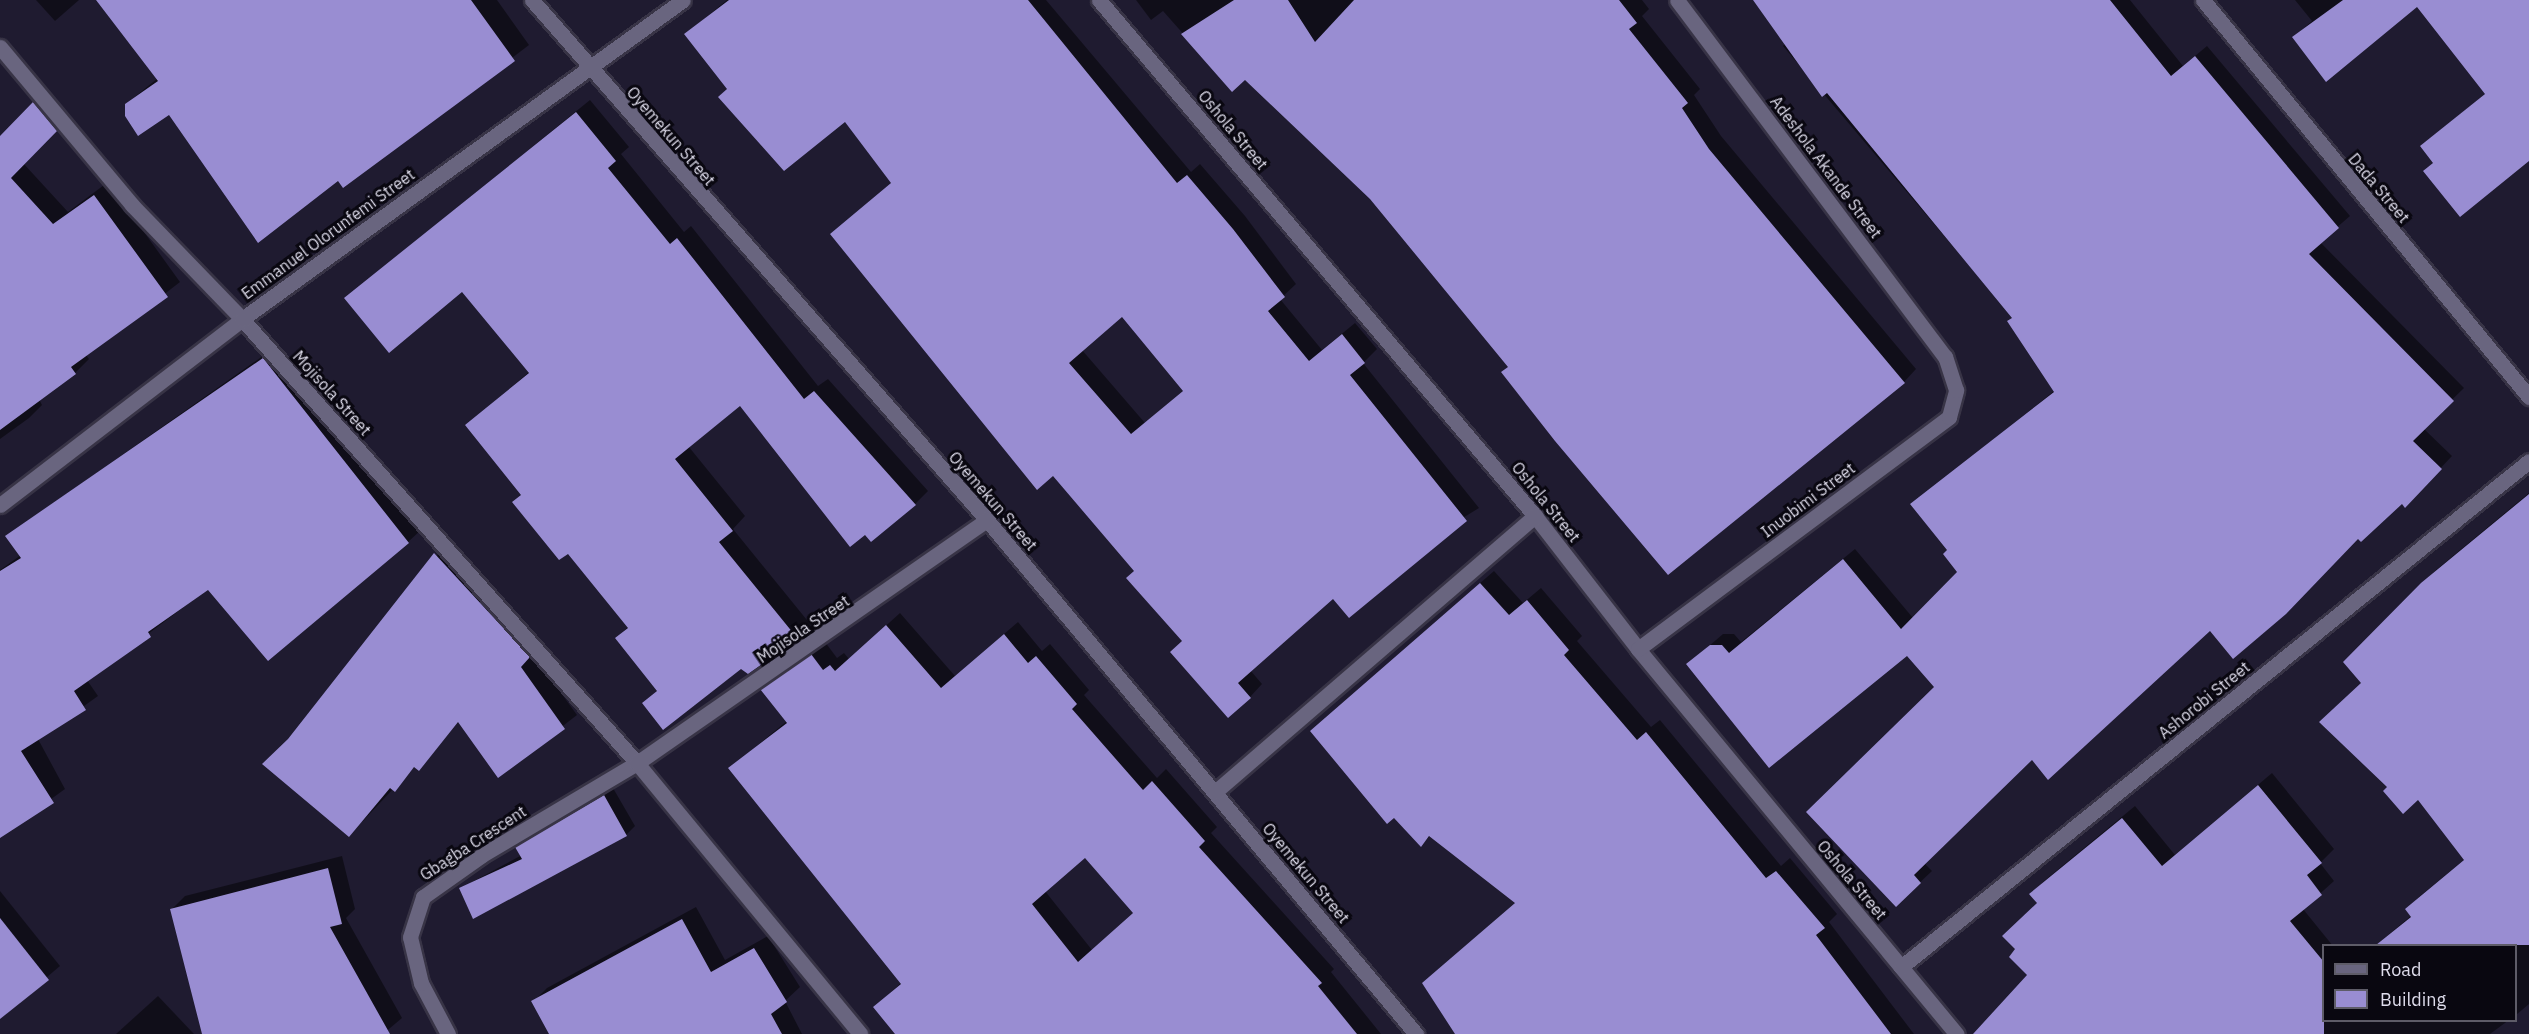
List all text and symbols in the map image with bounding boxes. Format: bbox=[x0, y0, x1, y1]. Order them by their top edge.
street label: Oyemekun Street bbox=[623, 83, 719, 189]
street label: Oshola Street bbox=[1194, 86, 1272, 174]
street label: Adeshola Akande Street bbox=[1766, 92, 1886, 242]
street label: Dada Street bbox=[2344, 149, 2414, 227]
street label: Emmanuel Olorunfemi Street bbox=[238, 165, 418, 303]
street label: Mojisola Street bbox=[289, 347, 375, 439]
street label: Oyemekun Street bbox=[945, 448, 1041, 554]
street label: Oshola Street bbox=[1508, 458, 1584, 546]
street label: Inuobimi Street bbox=[1757, 458, 1859, 542]
street label: Mojisola Street bbox=[753, 591, 853, 667]
street label: Ashorobi Street bbox=[2155, 657, 2253, 743]
street label: Gbagba Crescent bbox=[416, 802, 530, 884]
street label: Oyemekun Street bbox=[1259, 819, 1353, 927]
street label: Oshola Street bbox=[1813, 836, 1891, 924]
legend bbox=[2322, 944, 2517, 1022]
text: Road bbox=[2380, 958, 2421, 981]
text: Building bbox=[2380, 988, 2446, 1011]

